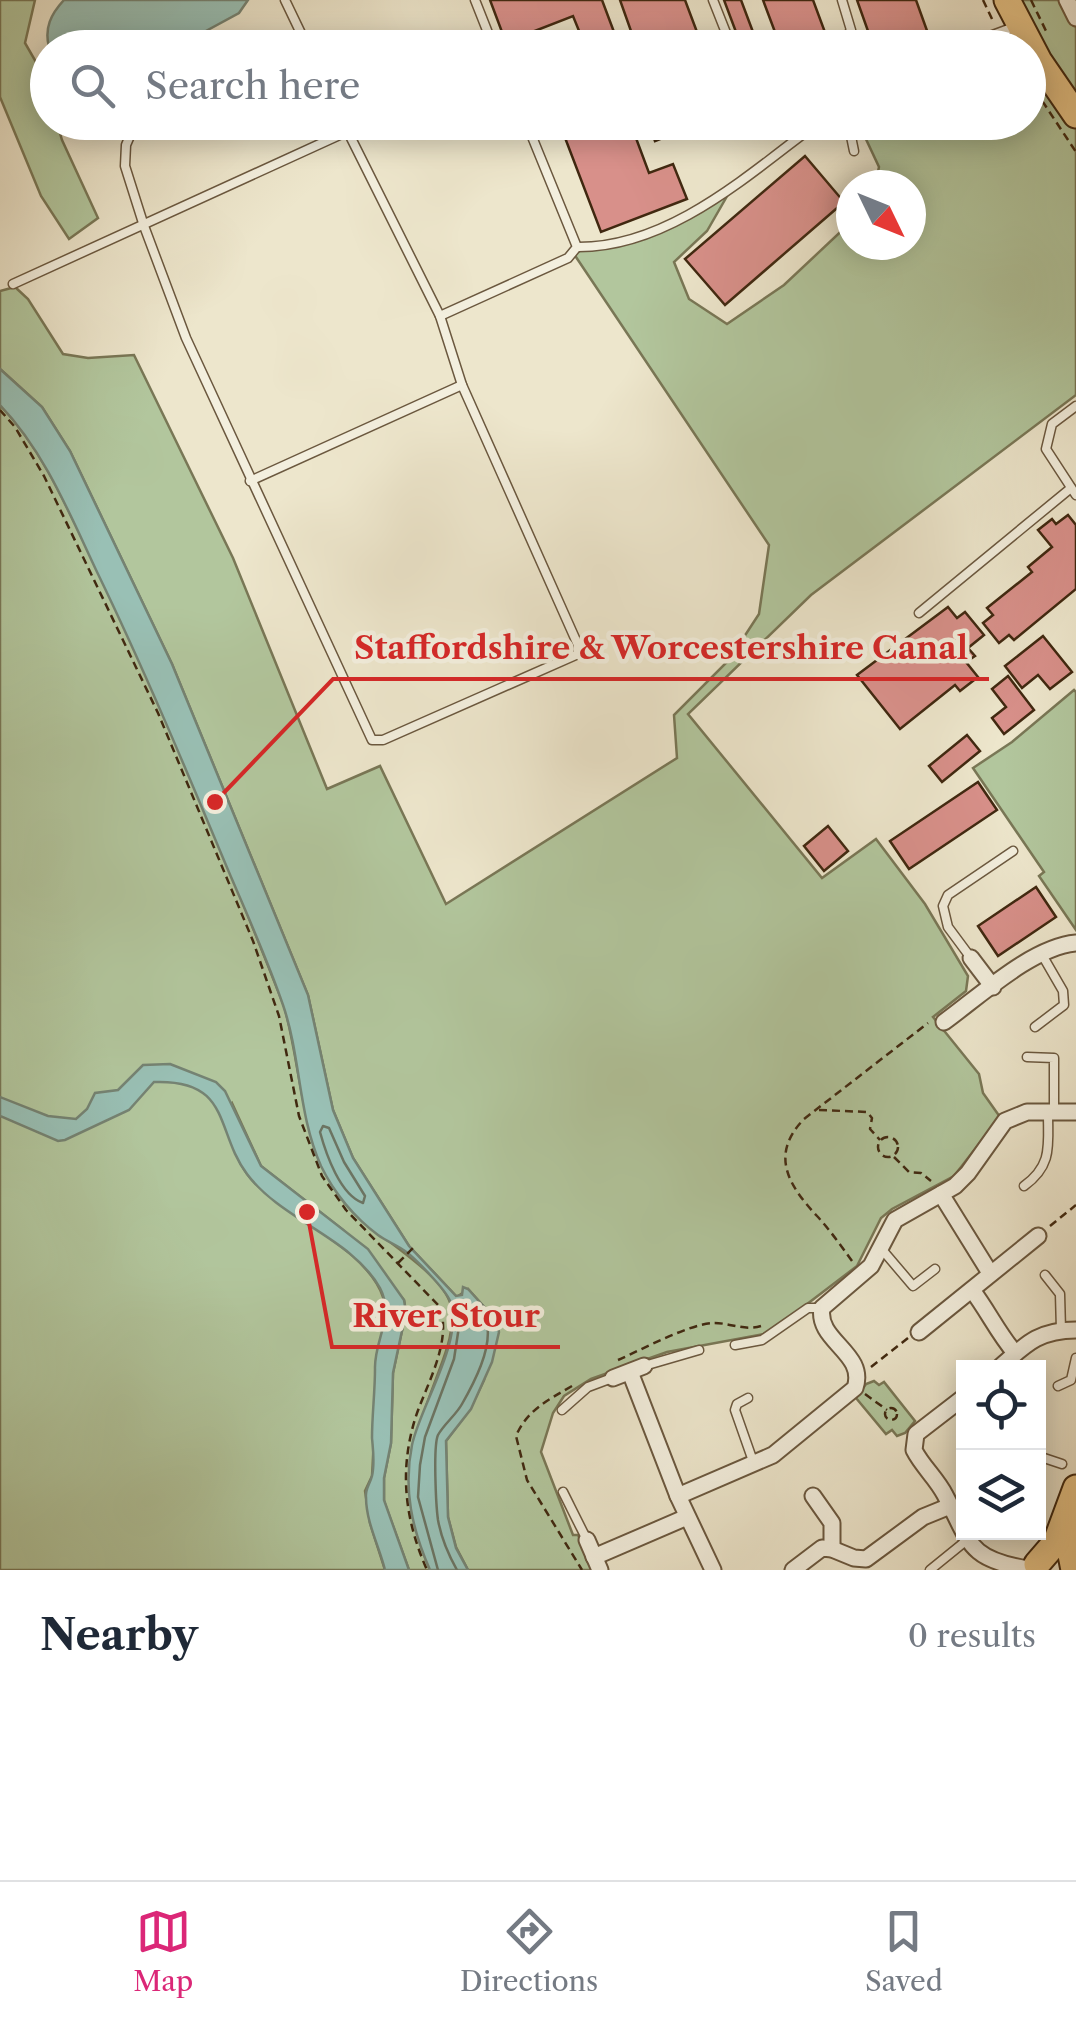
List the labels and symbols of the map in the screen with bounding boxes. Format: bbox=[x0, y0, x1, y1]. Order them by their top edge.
north arrow bbox=[836, 170, 926, 260]
callout: Staffordshire & Worcestershire Canal bbox=[333, 617, 989, 679]
text: Staffordshire & Worcestershire Canal bbox=[354, 628, 968, 667]
callout: River Stour bbox=[332, 1285, 560, 1347]
text: River Stour bbox=[352, 1296, 540, 1335]

